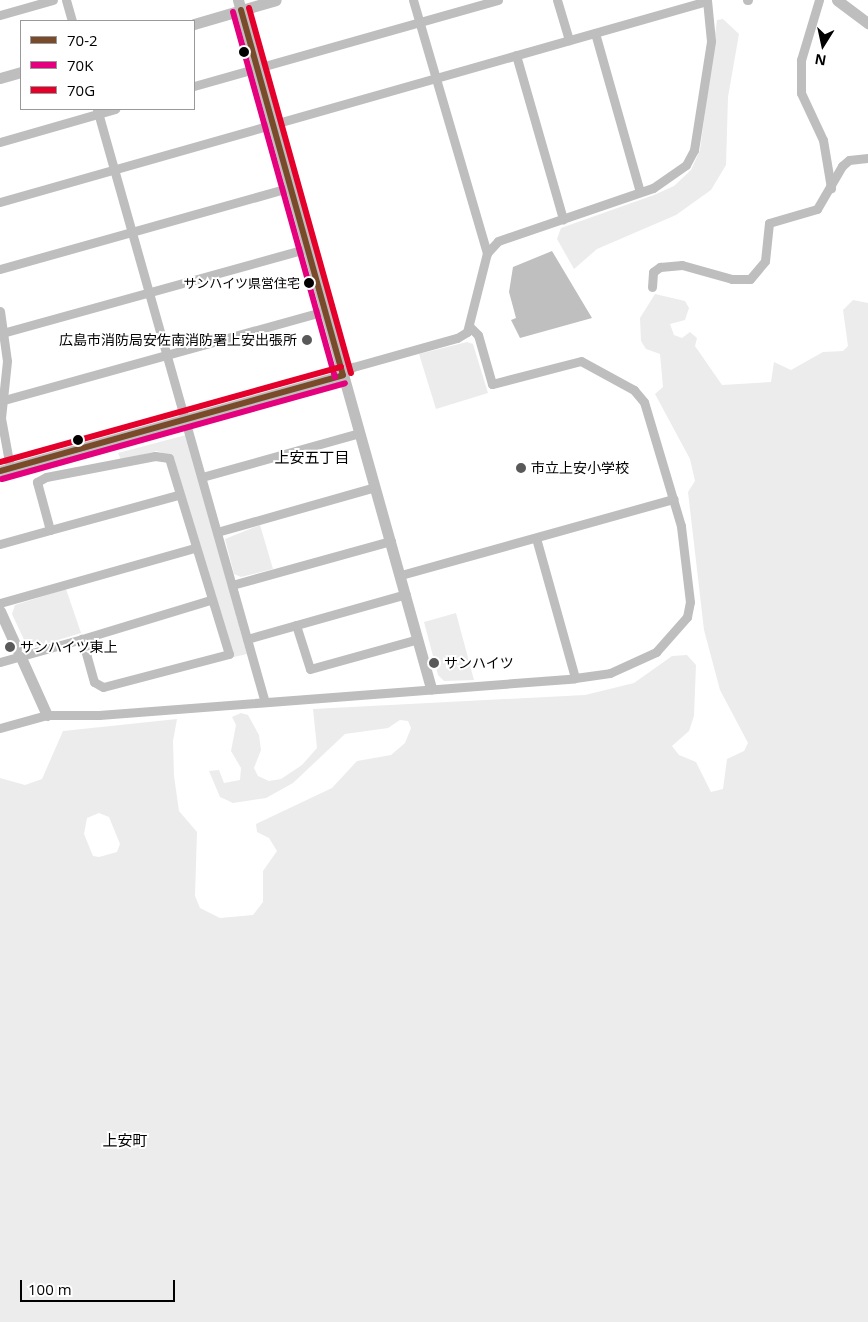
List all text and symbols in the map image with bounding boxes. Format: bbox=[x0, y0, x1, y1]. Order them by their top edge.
legend bbox=[20, 20, 195, 110]
north arrow bbox=[798, 20, 848, 70]
text: 70-2 bbox=[67, 30, 98, 50]
unlabelled marker bbox=[239, 47, 249, 57]
text: N bbox=[813, 50, 828, 71]
text: 70K bbox=[67, 55, 93, 75]
text: 70G bbox=[67, 80, 95, 100]
place label: サンハイツ県営住宅 bbox=[183, 275, 300, 291]
marker: サンハイツ県営住宅 bbox=[304, 278, 314, 288]
place label: 広島市消防局安佐南消防署上安出張所 bbox=[59, 332, 297, 348]
marker: 広島市消防局安佐南消防署上安出張所 bbox=[301, 334, 313, 346]
unlabelled marker bbox=[73, 435, 83, 445]
district label: 上安五丁目 bbox=[275, 449, 349, 467]
place label: 市立上安小学校 bbox=[531, 460, 629, 476]
marker: 市立上安小学校 bbox=[515, 462, 527, 474]
place label: サンハイツ東上 bbox=[20, 639, 118, 655]
marker: サンハイツ東上 bbox=[4, 641, 16, 653]
place label: サンハイツ bbox=[444, 655, 514, 671]
marker: サンハイツ bbox=[428, 657, 440, 669]
district label: 上安町 bbox=[103, 1132, 147, 1150]
scale bar bbox=[22, 1270, 178, 1302]
text: 100 m bbox=[28, 1279, 72, 1299]

